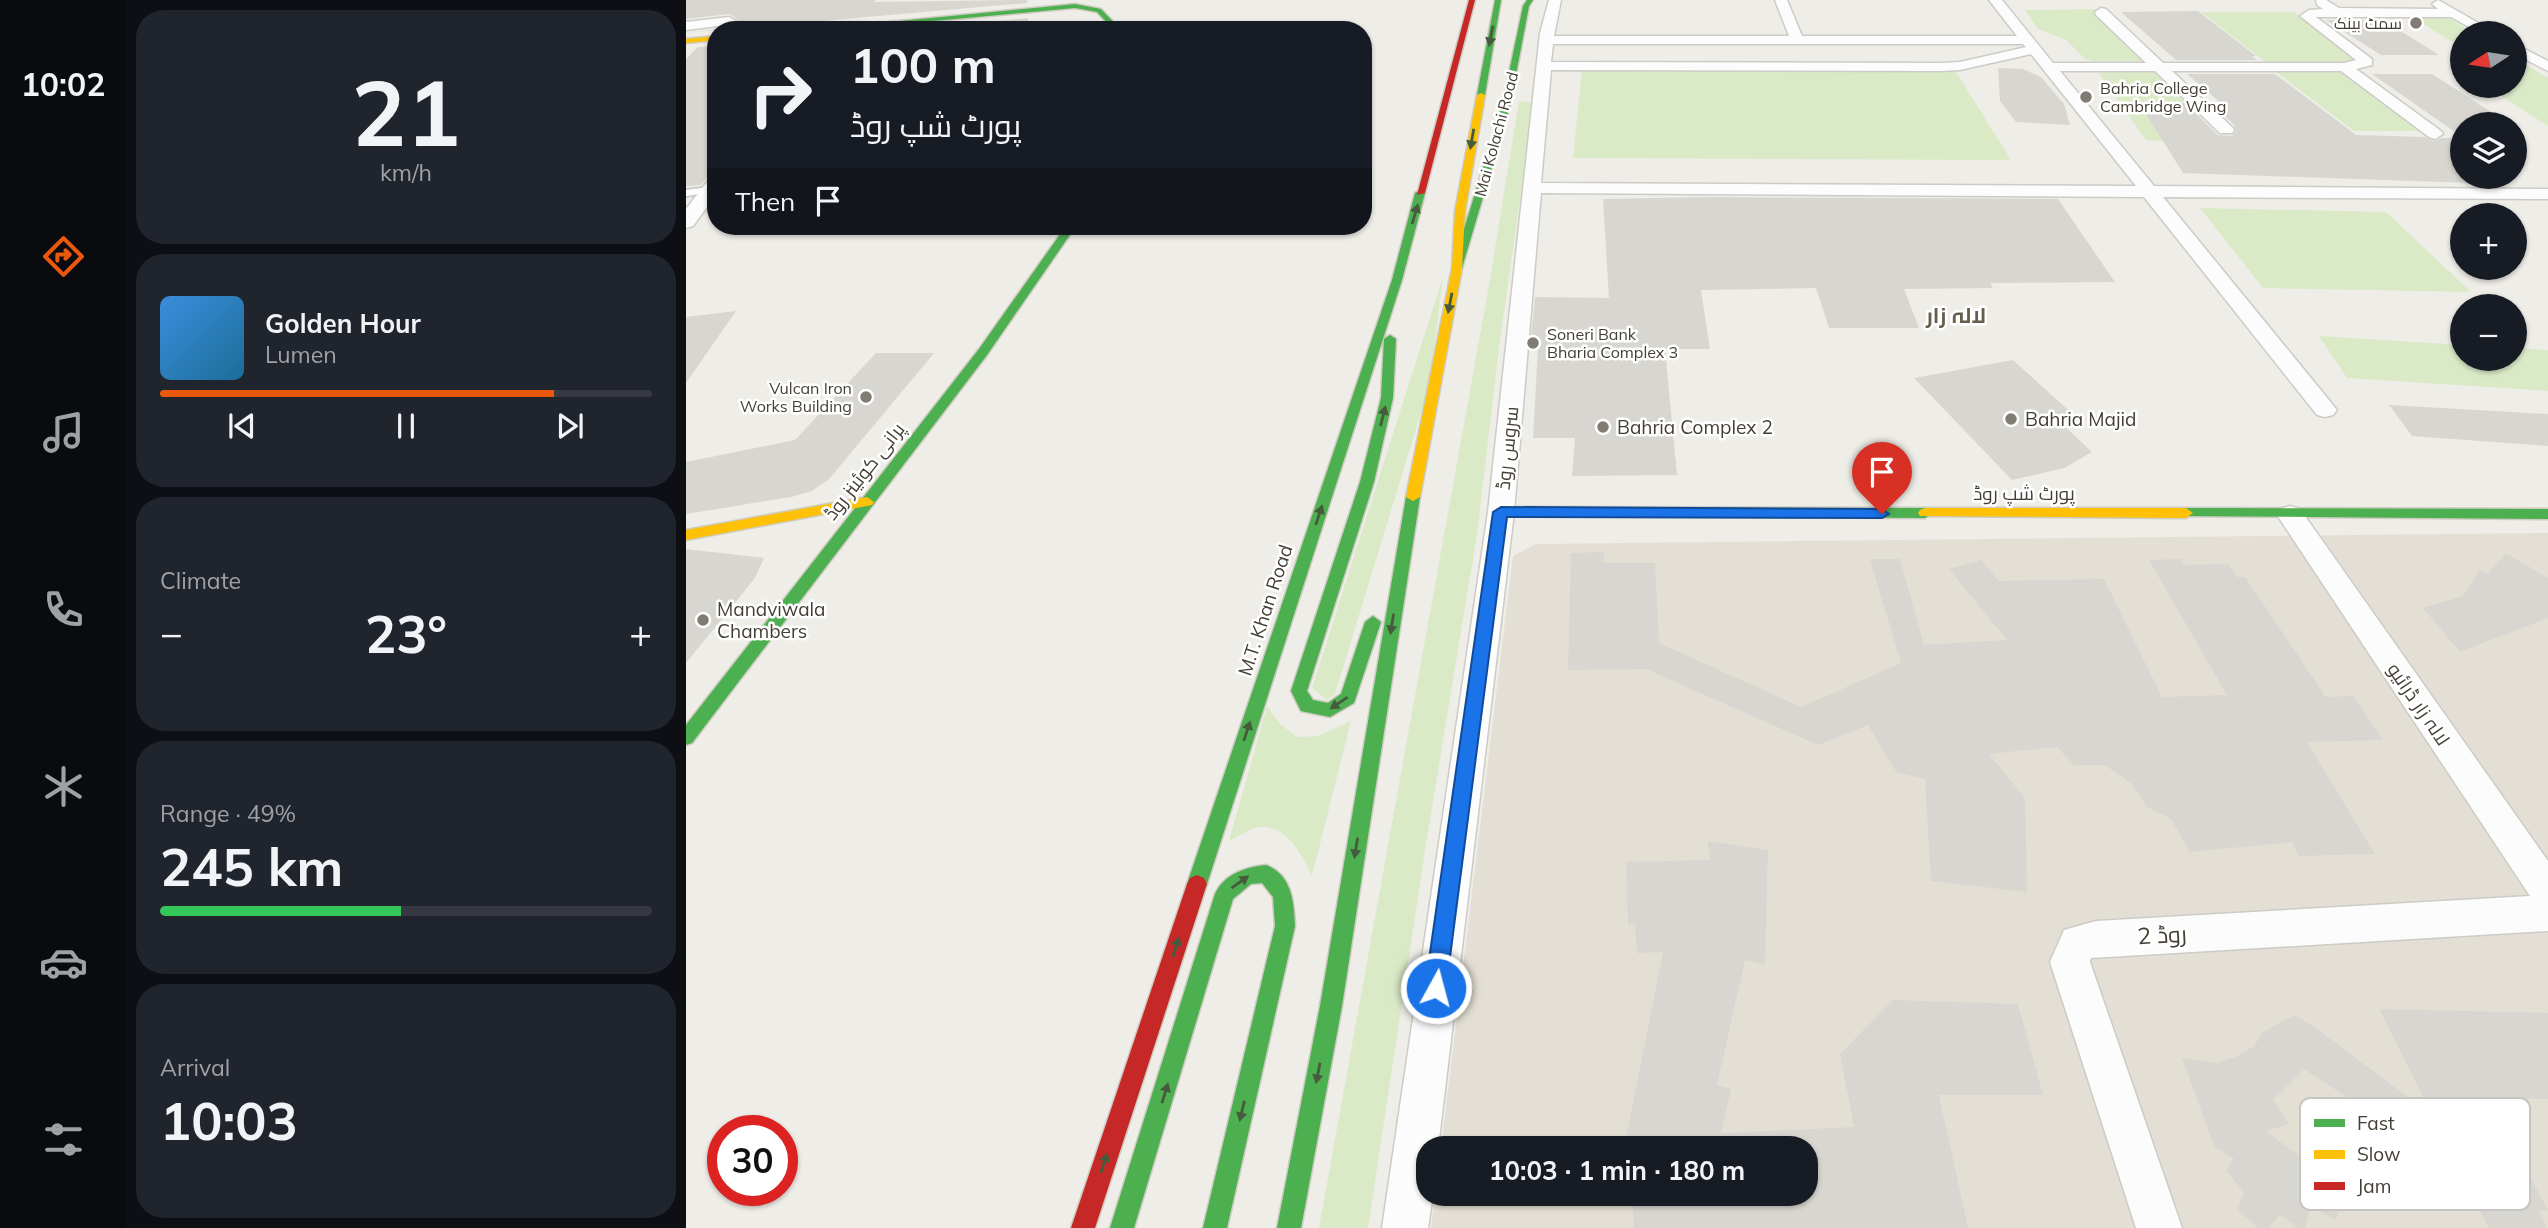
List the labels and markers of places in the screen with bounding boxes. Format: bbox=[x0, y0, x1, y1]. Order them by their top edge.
place label: سمٹ بینک bbox=[2334, 13, 2402, 33]
marker: سمٹ بینک bbox=[2408, 15, 2424, 31]
place label: Bahria College Cambridge Wing bbox=[2100, 78, 2226, 116]
marker: Bahria College Cambridge Wing bbox=[2078, 89, 2094, 105]
place label: Soneri Bank Bharia Complex 3 bbox=[1547, 324, 1678, 362]
marker: Soneri Bank Bharia Complex 3 bbox=[1525, 335, 1541, 351]
place label: Vulcan Iron Works Building bbox=[740, 378, 852, 416]
marker: Vulcan Iron Works Building bbox=[858, 389, 874, 405]
place label: Bahria Majid bbox=[2025, 407, 2136, 431]
marker: Bahria Majid bbox=[2003, 411, 2019, 427]
place label: Bahria Complex 2 bbox=[1617, 415, 1773, 439]
marker: Bahria Complex 2 bbox=[1595, 419, 1611, 435]
pin bbox=[1852, 442, 1912, 514]
place label: Mandviwala Chambers bbox=[717, 597, 826, 643]
marker: Mandviwala Chambers bbox=[695, 612, 711, 628]

